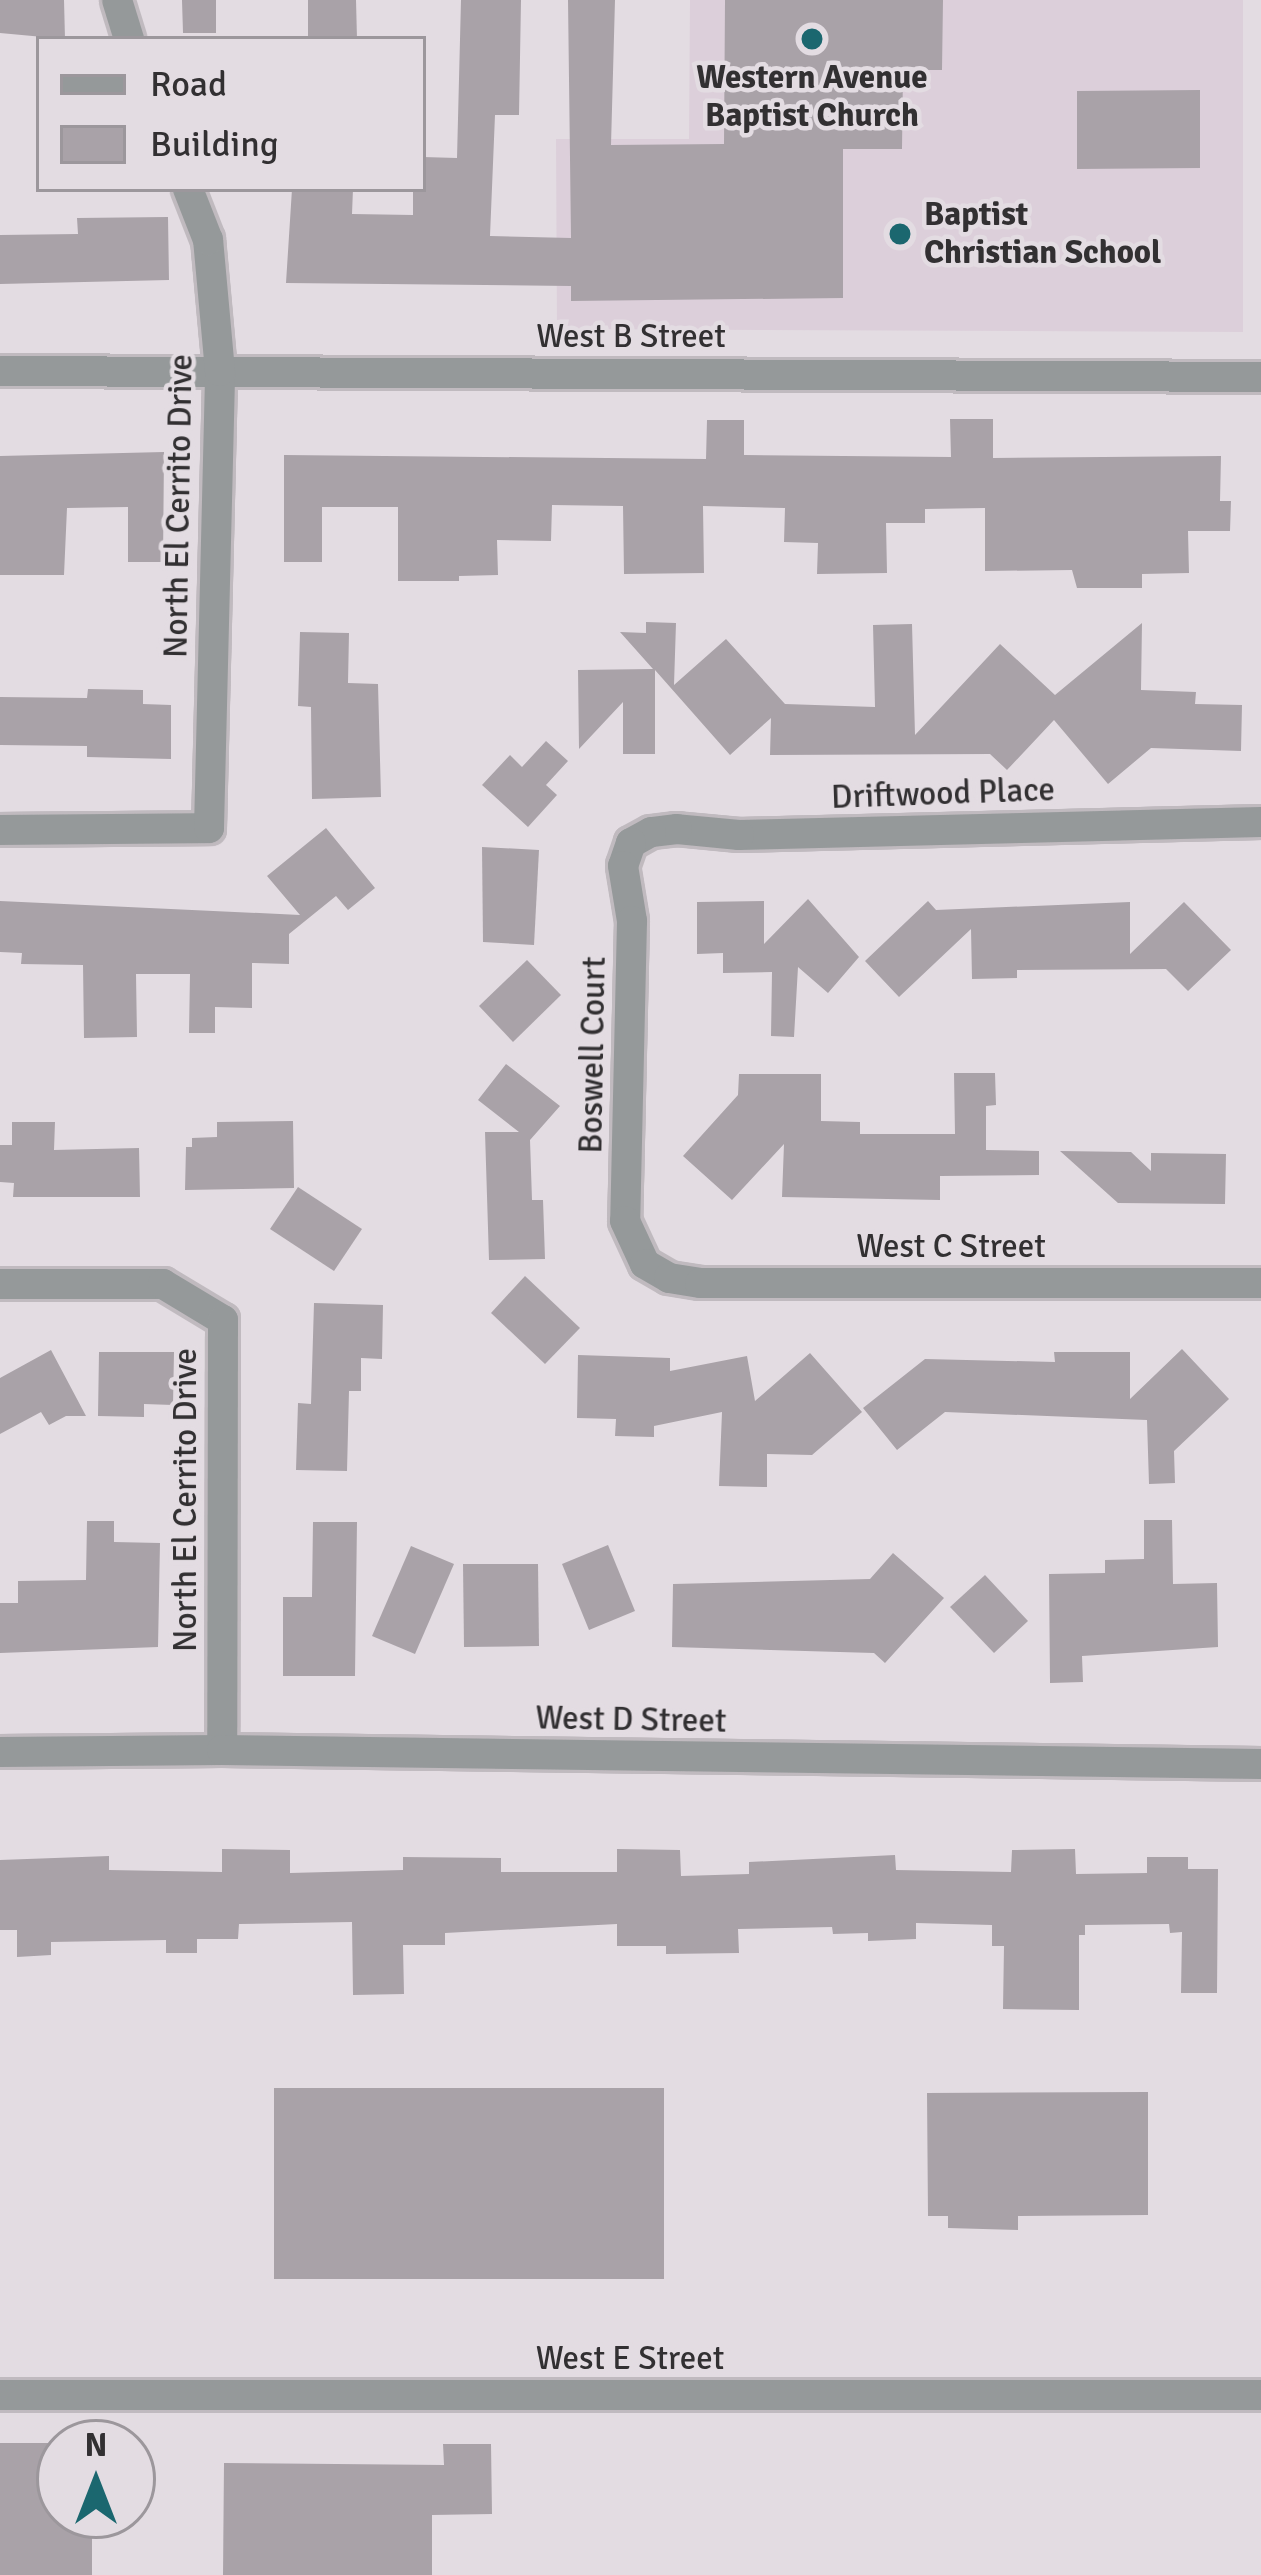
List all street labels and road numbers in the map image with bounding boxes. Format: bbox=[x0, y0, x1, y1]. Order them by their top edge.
street label: West B Street bbox=[536, 317, 726, 357]
street label: North El Cerrito Drive bbox=[157, 354, 201, 658]
street label: Driftwood Place bbox=[830, 770, 1056, 818]
street label: Boswell Court bbox=[571, 956, 615, 1154]
street label: West C Street bbox=[856, 1227, 1046, 1267]
street label: North El Cerrito Drive bbox=[166, 1348, 206, 1652]
street label: West D Street bbox=[535, 1699, 727, 1741]
street label: West E Street bbox=[536, 2339, 724, 2379]

